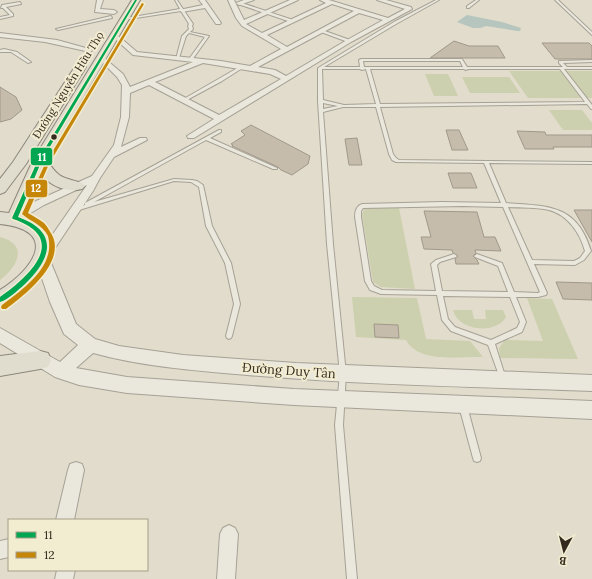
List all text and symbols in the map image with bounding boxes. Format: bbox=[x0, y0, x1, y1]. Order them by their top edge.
street label: Đường Nguyễn Hữu Thọ bbox=[29, 29, 107, 141]
unlabelled marker bbox=[49, 132, 59, 142]
line badge: 11 bbox=[30, 147, 53, 166]
text: 11 bbox=[38, 150, 47, 164]
line badge: 12 bbox=[25, 179, 48, 198]
text: 12 bbox=[31, 181, 41, 195]
street label: Đường Duy Tân bbox=[242, 359, 336, 382]
legend bbox=[8, 519, 148, 571]
text: 11 bbox=[44, 527, 53, 542]
north arrow bbox=[544, 531, 584, 571]
text: 12 bbox=[44, 547, 55, 562]
text: B bbox=[558, 554, 567, 568]

